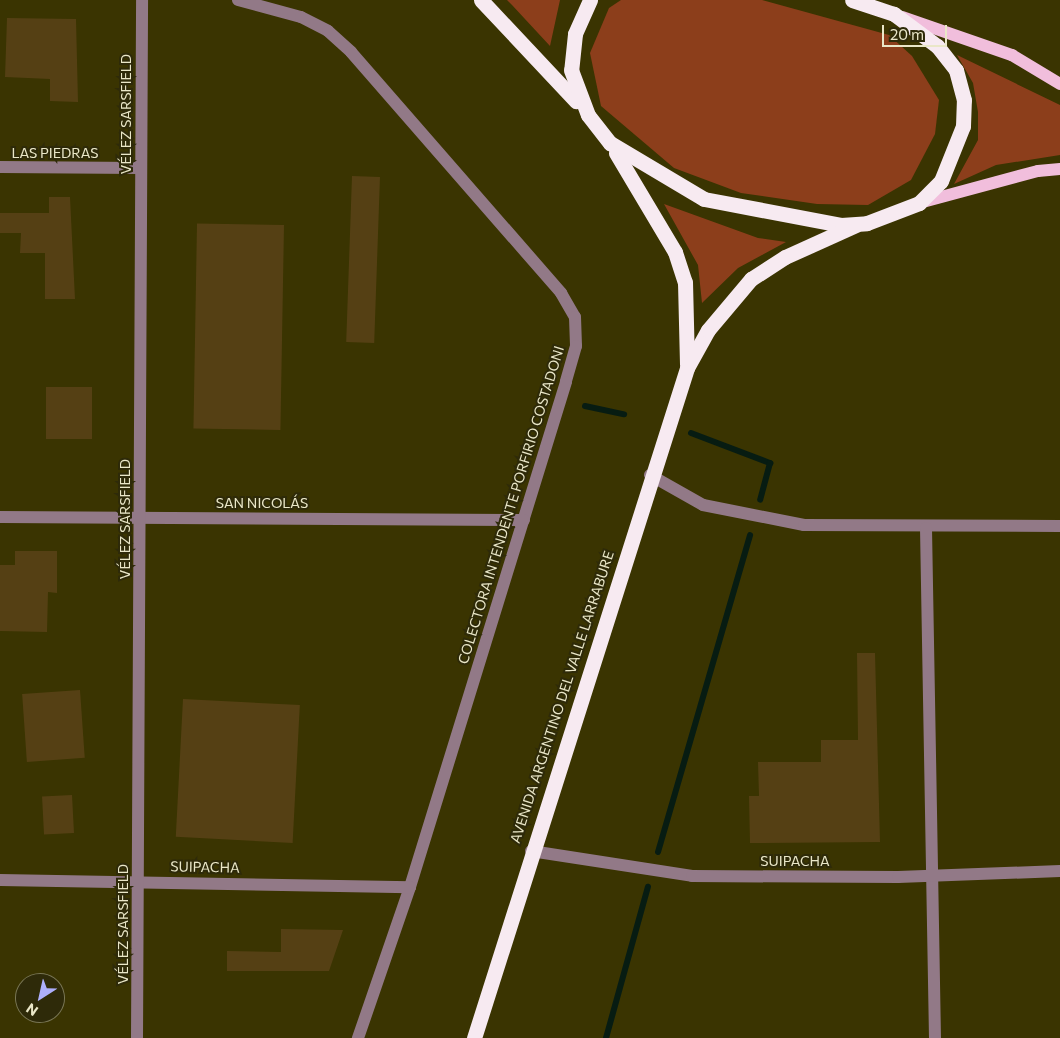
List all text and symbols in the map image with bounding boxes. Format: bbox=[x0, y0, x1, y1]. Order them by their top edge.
scale bar bbox=[885, 15, 950, 47]
text: 20 m bbox=[890, 25, 924, 43]
street label: VÉLEZ SARSFIELD bbox=[118, 54, 134, 174]
street label: LAS PIEDRAS bbox=[11, 145, 99, 161]
street label: COLECTORA INTENDENTE PORFIRIO COSTADONI bbox=[454, 344, 568, 666]
street label: VÉLEZ SARSFIELD bbox=[117, 459, 133, 579]
street label: SAN NICOLÁS bbox=[216, 495, 308, 511]
street label: AVENIDA ARGENTINO DEL VALLE LARRABURE bbox=[507, 549, 617, 845]
street label: SUIPACHA bbox=[760, 853, 830, 869]
street label: SUIPACHA bbox=[170, 858, 240, 876]
street label: VÉLEZ SARSFIELD bbox=[115, 864, 131, 984]
north arrow bbox=[15, 973, 65, 1023]
text: N bbox=[23, 1000, 41, 1020]

